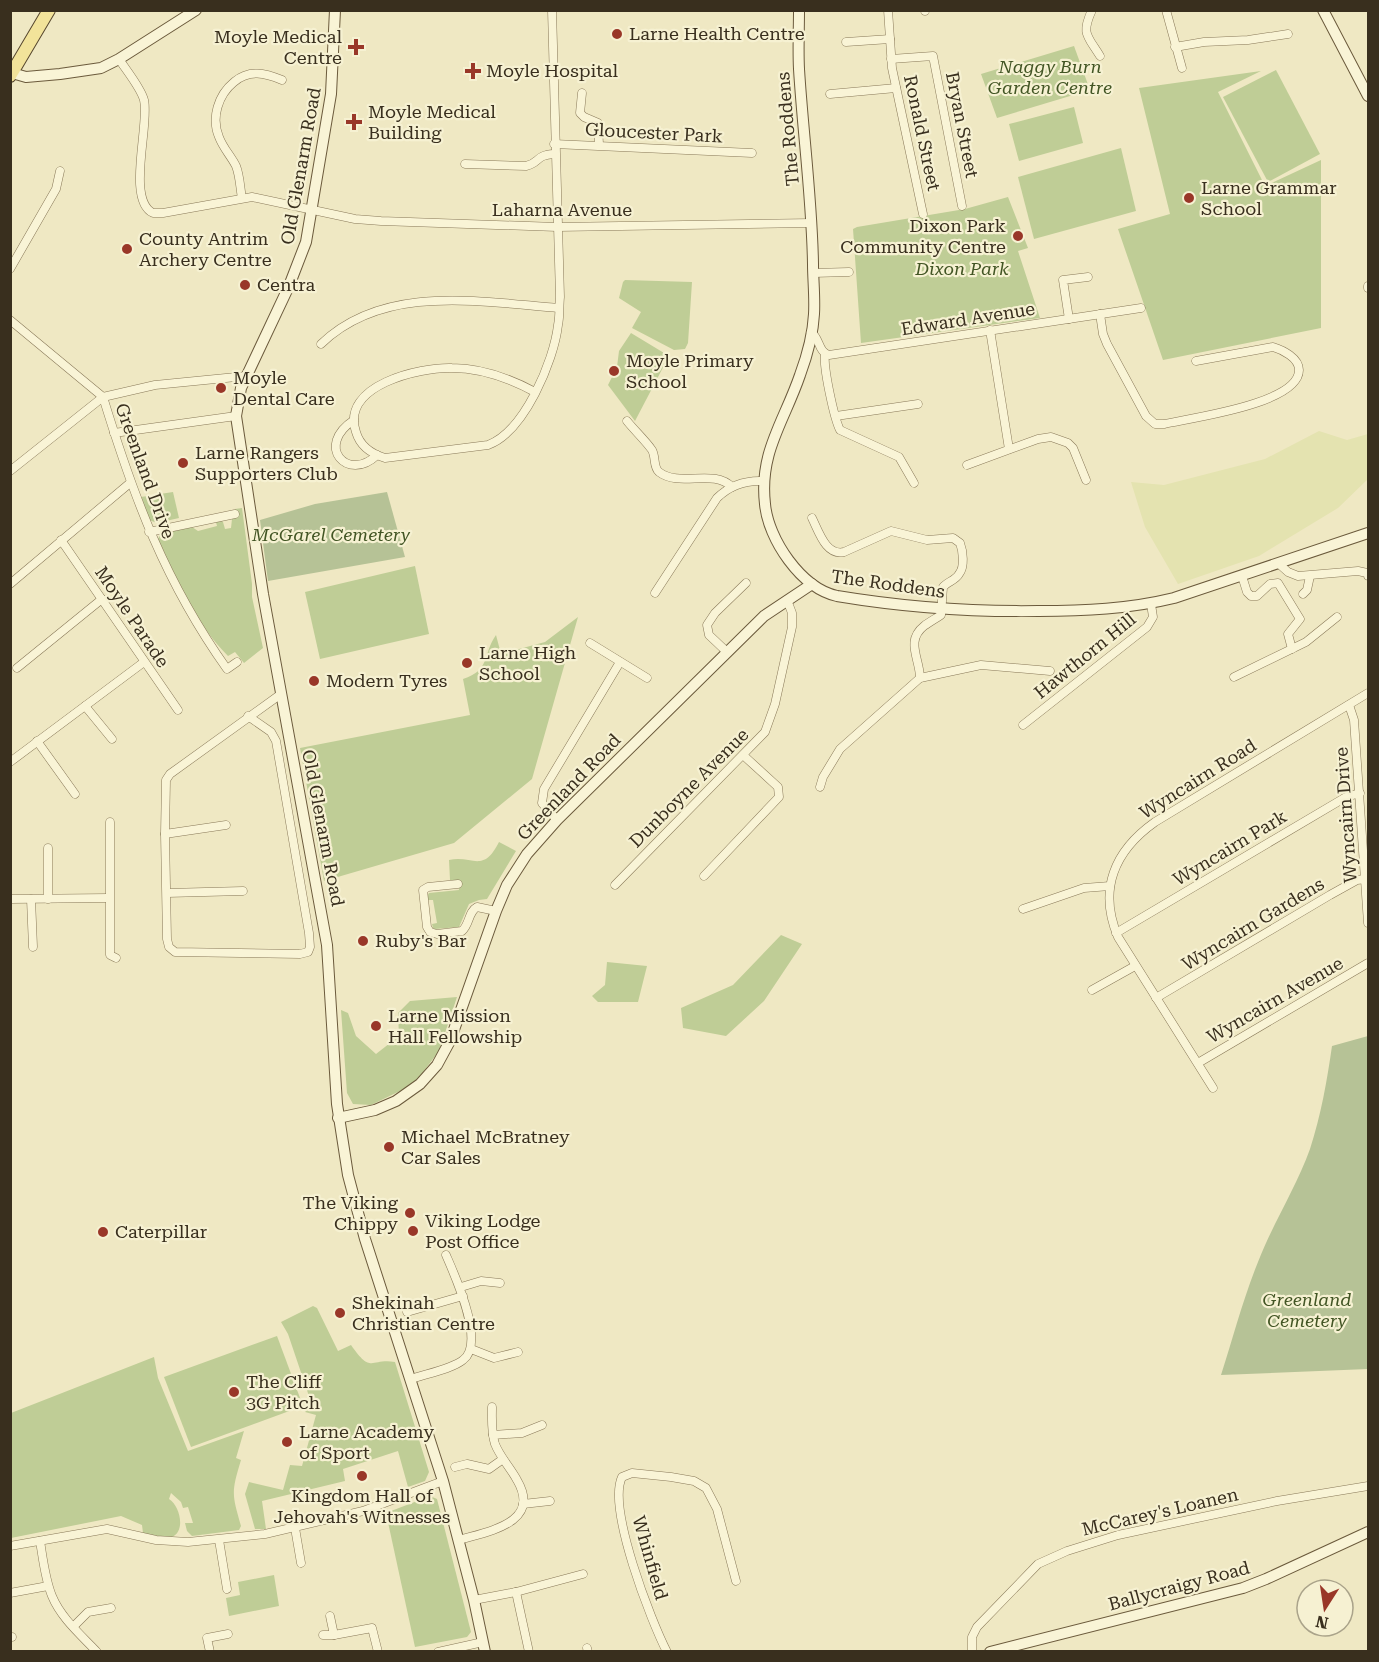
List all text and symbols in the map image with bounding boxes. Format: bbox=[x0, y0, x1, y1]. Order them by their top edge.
place label: Larne Health Centre bbox=[629, 23, 805, 44]
place label: Moyle Medical Centre bbox=[214, 26, 342, 68]
marker: Larne Health Centre bbox=[610, 27, 624, 41]
marker: Moyle Medical Centre bbox=[347, 38, 365, 56]
park label: Naggy Burn Garden Centre bbox=[988, 56, 1112, 98]
place label: Moyle Hospital bbox=[486, 60, 619, 81]
marker: Moyle Hospital bbox=[464, 62, 482, 80]
street label: Bryan Street bbox=[942, 70, 983, 180]
street label: The Roddens bbox=[772, 71, 803, 187]
street label: Ronald Street bbox=[900, 73, 945, 193]
street label: Old Glenarm Road bbox=[276, 85, 325, 246]
place label: Moyle Medical Building bbox=[368, 101, 496, 143]
marker: Moyle Medical Building bbox=[345, 113, 363, 131]
street label: Gloucester Park bbox=[584, 118, 724, 147]
place label: Larne Grammar School bbox=[1201, 177, 1337, 219]
marker: Larne Grammar School bbox=[1182, 191, 1196, 205]
street label: Laharna Avenue bbox=[492, 199, 632, 220]
place label: Dixon Park Community Centre bbox=[840, 215, 1006, 257]
place label: County Antrim Archery Centre bbox=[139, 228, 272, 270]
marker: Dixon Park Community Centre bbox=[1011, 229, 1025, 243]
marker: County Antrim Archery Centre bbox=[120, 242, 134, 256]
park label: Dixon Park bbox=[914, 258, 1009, 279]
place label: Centra bbox=[257, 274, 315, 295]
marker: Centra bbox=[238, 278, 252, 292]
street label: Edward Avenue bbox=[899, 298, 1037, 339]
place label: Moyle Primary School bbox=[626, 350, 754, 392]
marker: Moyle Primary School bbox=[607, 364, 621, 378]
place label: Moyle Dental Care bbox=[233, 367, 335, 409]
marker: Moyle Dental Care bbox=[214, 381, 228, 395]
street label: Greenland Drive bbox=[111, 400, 180, 541]
place label: Larne Rangers Supporters Club bbox=[195, 442, 338, 484]
marker: Larne Rangers Supporters Club bbox=[176, 456, 190, 470]
park label: McGarel Cemetery bbox=[251, 524, 411, 545]
street label: Moyle Parade bbox=[91, 562, 174, 671]
street label: The Roddens bbox=[830, 565, 946, 602]
street label: Hawthorn Hill bbox=[1030, 608, 1140, 703]
place label: Larne High School bbox=[479, 642, 576, 684]
marker: Larne High School bbox=[460, 656, 474, 670]
place label: Modern Tyres bbox=[326, 670, 447, 691]
marker: Modern Tyres bbox=[307, 674, 321, 688]
street label: Dunboyne Avenue bbox=[625, 724, 753, 852]
street label: Greenland Road bbox=[513, 729, 625, 844]
street label: Wyncairn Road bbox=[1136, 734, 1260, 823]
street label: Wyncairn Drive bbox=[1330, 746, 1361, 884]
street label: Old Glenarm Road bbox=[298, 748, 349, 909]
street label: Wyncairn Park bbox=[1169, 805, 1290, 890]
street label: Wyncairn Gardens bbox=[1178, 873, 1328, 974]
place label: Ruby's Bar bbox=[375, 930, 467, 951]
marker: Ruby's Bar bbox=[356, 934, 370, 948]
street label: Wyncairn Avenue bbox=[1203, 952, 1347, 1047]
place label: Larne Mission Hall Fellowship bbox=[388, 1005, 522, 1047]
marker: Larne Mission Hall Fellowship bbox=[369, 1019, 383, 1033]
place label: Michael McBratney Car Sales bbox=[401, 1126, 570, 1168]
marker: Michael McBratney Car Sales bbox=[382, 1140, 396, 1154]
place label: The Viking Chippy bbox=[303, 1192, 399, 1234]
marker: The Viking Chippy bbox=[403, 1206, 417, 1220]
place label: Viking Lodge Post Office bbox=[425, 1210, 540, 1252]
place label: Caterpillar bbox=[115, 1221, 207, 1242]
marker: Viking Lodge Post Office bbox=[406, 1224, 420, 1238]
marker: Caterpillar bbox=[96, 1225, 110, 1239]
park label: Greenland Cemetery bbox=[1263, 1289, 1352, 1331]
place label: Shekinah Christian Centre bbox=[352, 1292, 495, 1334]
marker: Shekinah Christian Centre bbox=[333, 1306, 347, 1320]
place label: The Cliff 3G Pitch bbox=[246, 1371, 322, 1413]
marker: The Cliff 3G Pitch bbox=[227, 1385, 241, 1399]
place label: Larne Academy of Sport bbox=[299, 1421, 434, 1463]
marker: Larne Academy of Sport bbox=[280, 1435, 294, 1449]
marker: Kingdom Hall of Jehovah's Witnesses bbox=[355, 1469, 369, 1483]
street label: McCarey's Loanen bbox=[1080, 1483, 1241, 1540]
place label: Kingdom Hall of Jehovah's Witnesses bbox=[274, 1485, 450, 1527]
street label: Whinfield bbox=[628, 1513, 673, 1603]
street label: Ballycraigy Road bbox=[1106, 1556, 1252, 1615]
north arrow bbox=[1295, 1578, 1355, 1638]
text: N bbox=[1314, 1612, 1330, 1633]

